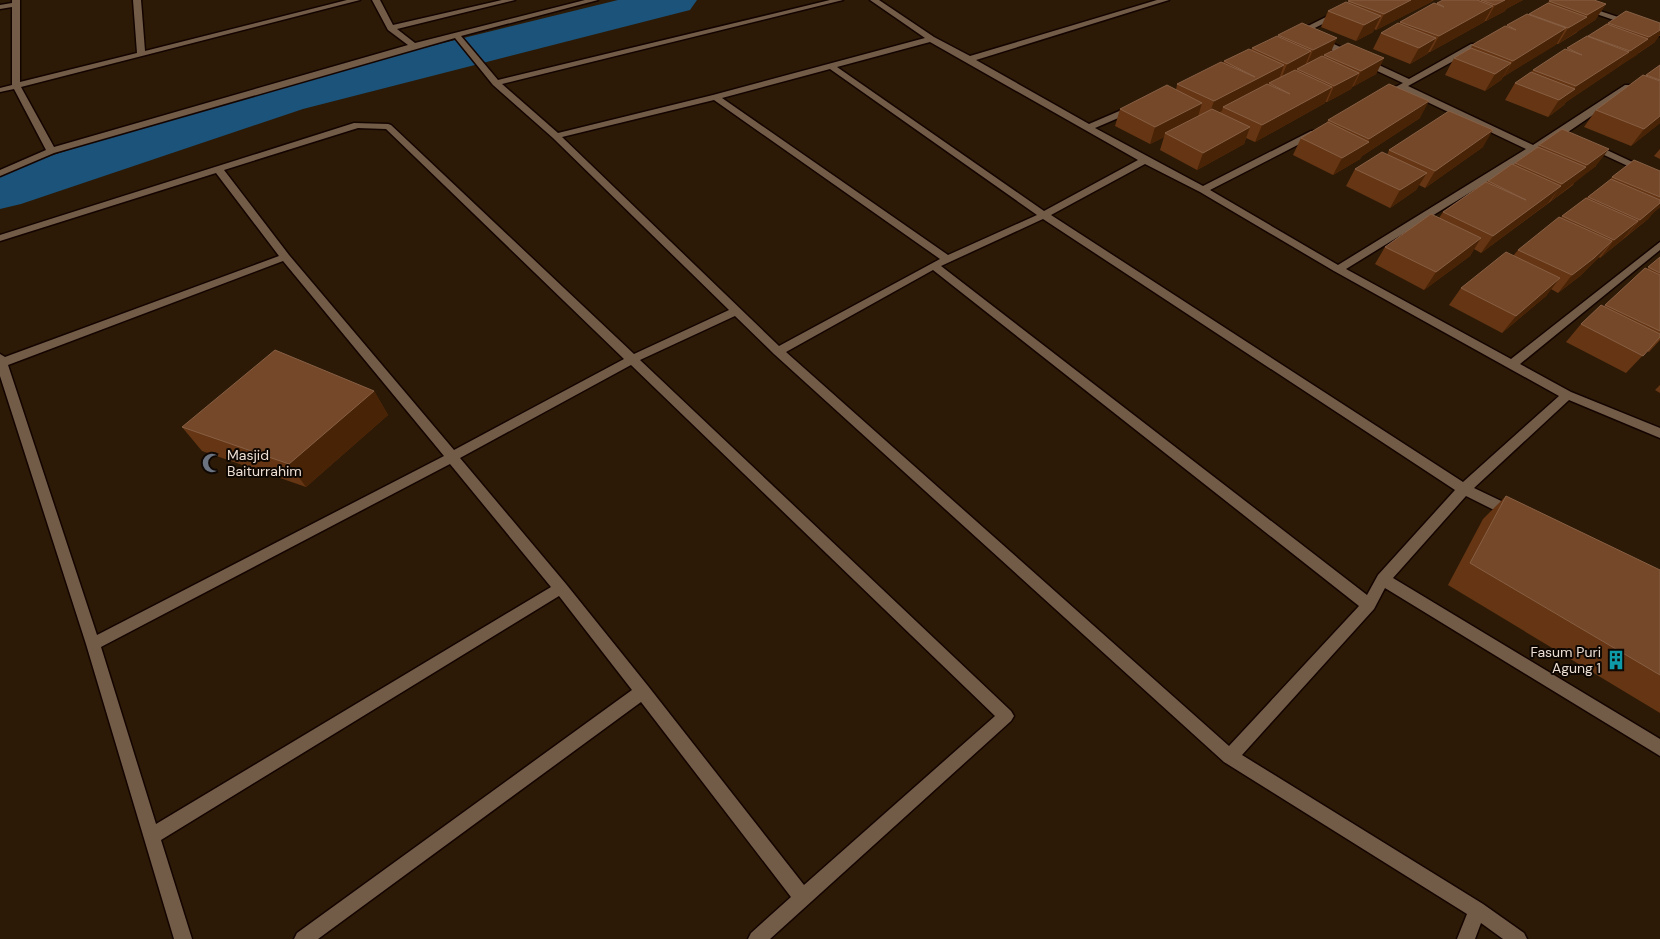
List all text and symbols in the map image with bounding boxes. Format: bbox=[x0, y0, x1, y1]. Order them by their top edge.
place label: Masjid Baiturrahim bbox=[227, 446, 302, 480]
mosque icon: Masjid Baiturrahim bbox=[201, 452, 223, 474]
place label: Fasum Puri Agung 1 bbox=[1530, 643, 1601, 677]
building icon: Fasum Puri Agung 1 bbox=[1605, 649, 1627, 671]

